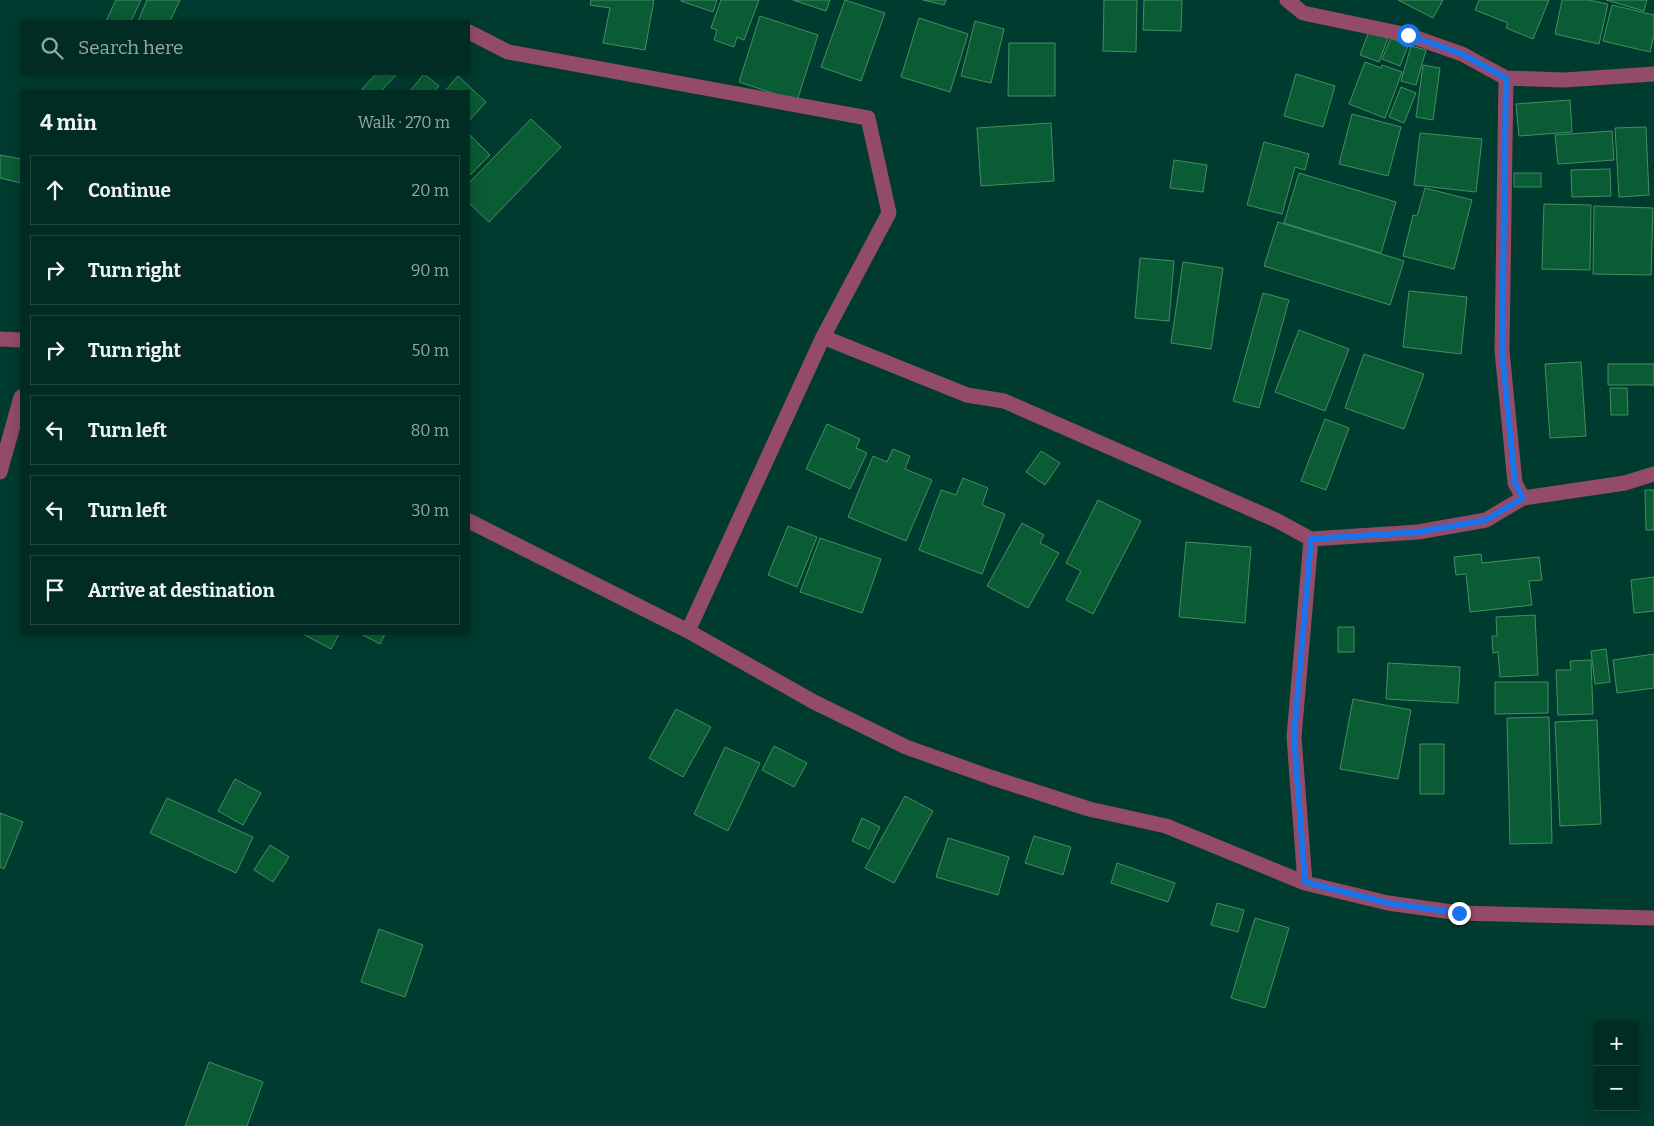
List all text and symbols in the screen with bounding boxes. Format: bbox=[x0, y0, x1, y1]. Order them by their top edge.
search box bbox=[20, 20, 470, 75]
route start bbox=[1397, 24, 1420, 47]
icon: search bbox=[38, 34, 66, 62]
text: Search here bbox=[78, 36, 183, 59]
text: 4 min bbox=[40, 110, 97, 136]
text: Walk · 270 m bbox=[358, 113, 450, 132]
icon: ahead bbox=[41, 176, 69, 204]
text: Continue bbox=[88, 179, 171, 202]
text: 20 m bbox=[412, 181, 449, 200]
icon: right bbox=[41, 256, 69, 284]
text: Turn right bbox=[88, 259, 181, 282]
text: 90 m bbox=[411, 261, 449, 280]
icon: right bbox=[41, 336, 69, 364]
text: Turn right bbox=[88, 339, 181, 362]
text: 50 m bbox=[412, 341, 449, 360]
icon: left bbox=[41, 416, 69, 444]
text: Turn left bbox=[88, 419, 167, 442]
text: 80 m bbox=[411, 421, 449, 440]
icon: left bbox=[41, 496, 69, 524]
text: Turn left bbox=[88, 499, 167, 522]
text: 30 m bbox=[411, 501, 449, 520]
icon: arrive bbox=[41, 576, 69, 604]
text: Arrive at destination bbox=[88, 579, 275, 602]
route end bbox=[1448, 902, 1471, 925]
map controls bbox=[1594, 1021, 1639, 1111]
button: + bbox=[1594, 1021, 1639, 1066]
button: − bbox=[1594, 1066, 1639, 1111]

